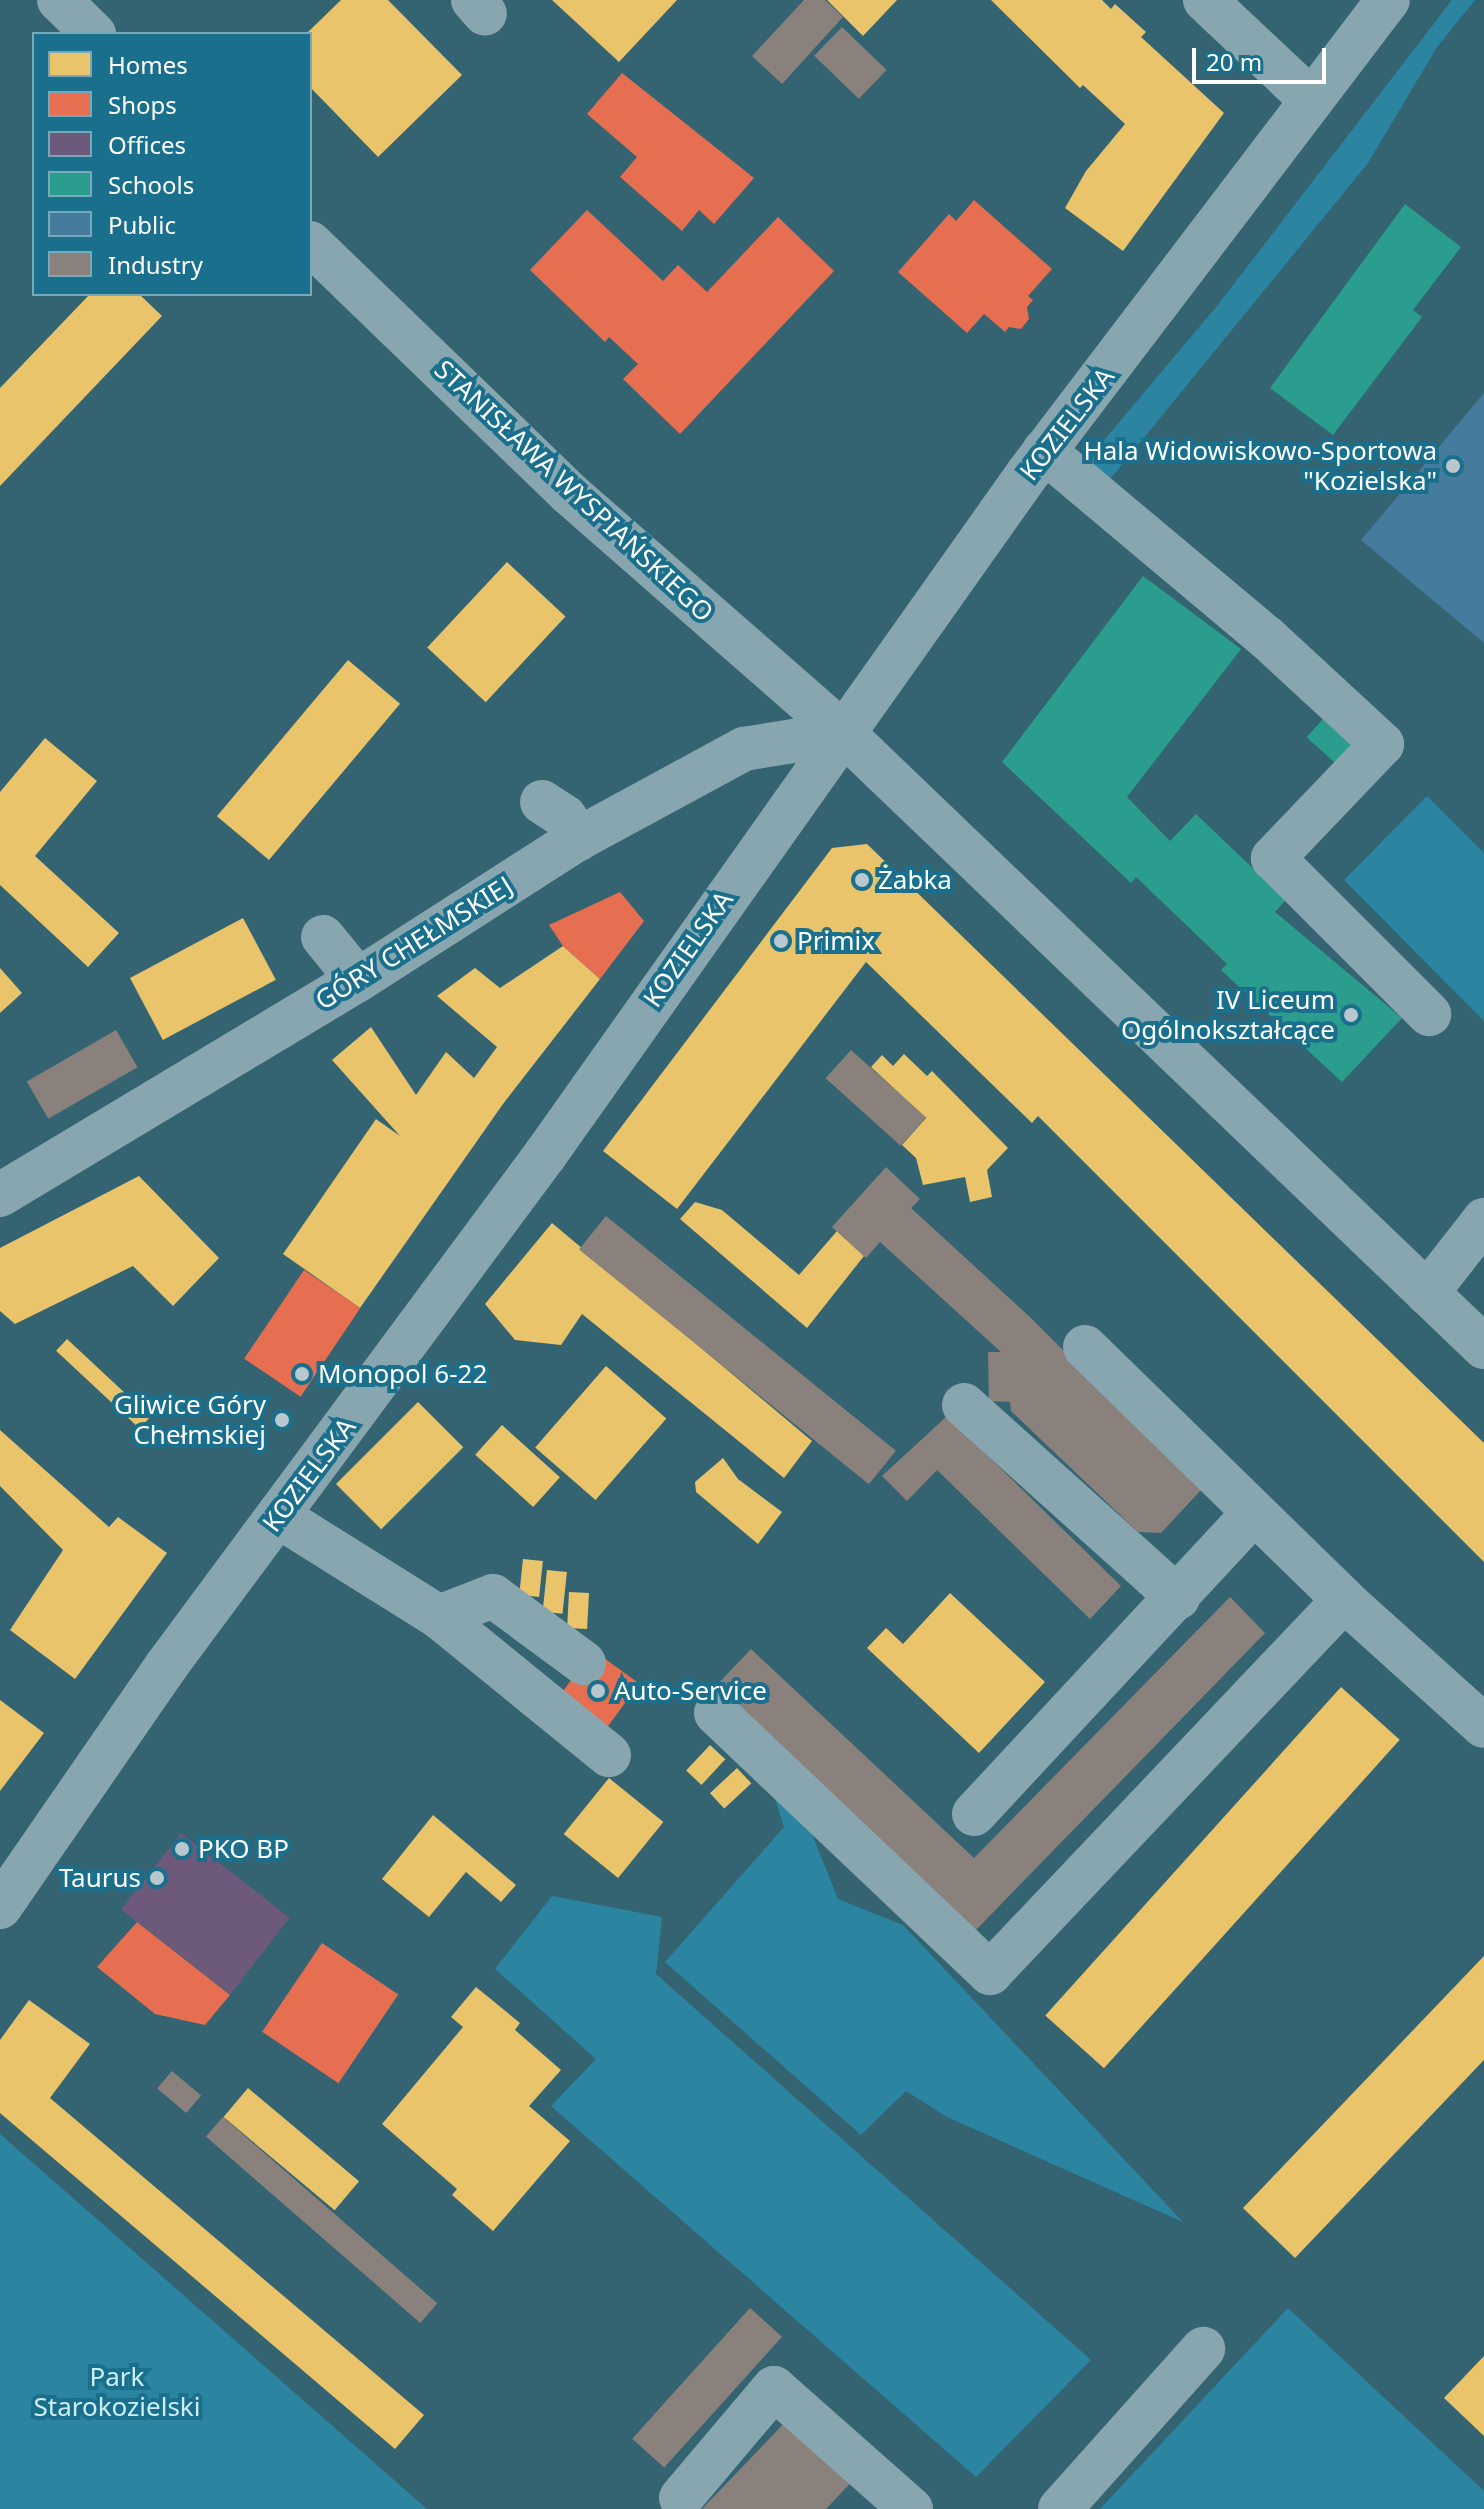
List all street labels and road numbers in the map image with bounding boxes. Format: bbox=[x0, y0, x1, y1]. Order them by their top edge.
street label: STANISŁAWA WYSPIAŃSKIEGO bbox=[428, 354, 720, 628]
street label: KOZIELSKA bbox=[1013, 361, 1121, 487]
street label: GÓRY CHEŁMSKIEJ bbox=[310, 870, 518, 1016]
street label: KOZIELSKA bbox=[637, 885, 739, 1013]
street label: KOZIELSKA bbox=[256, 1412, 362, 1538]

